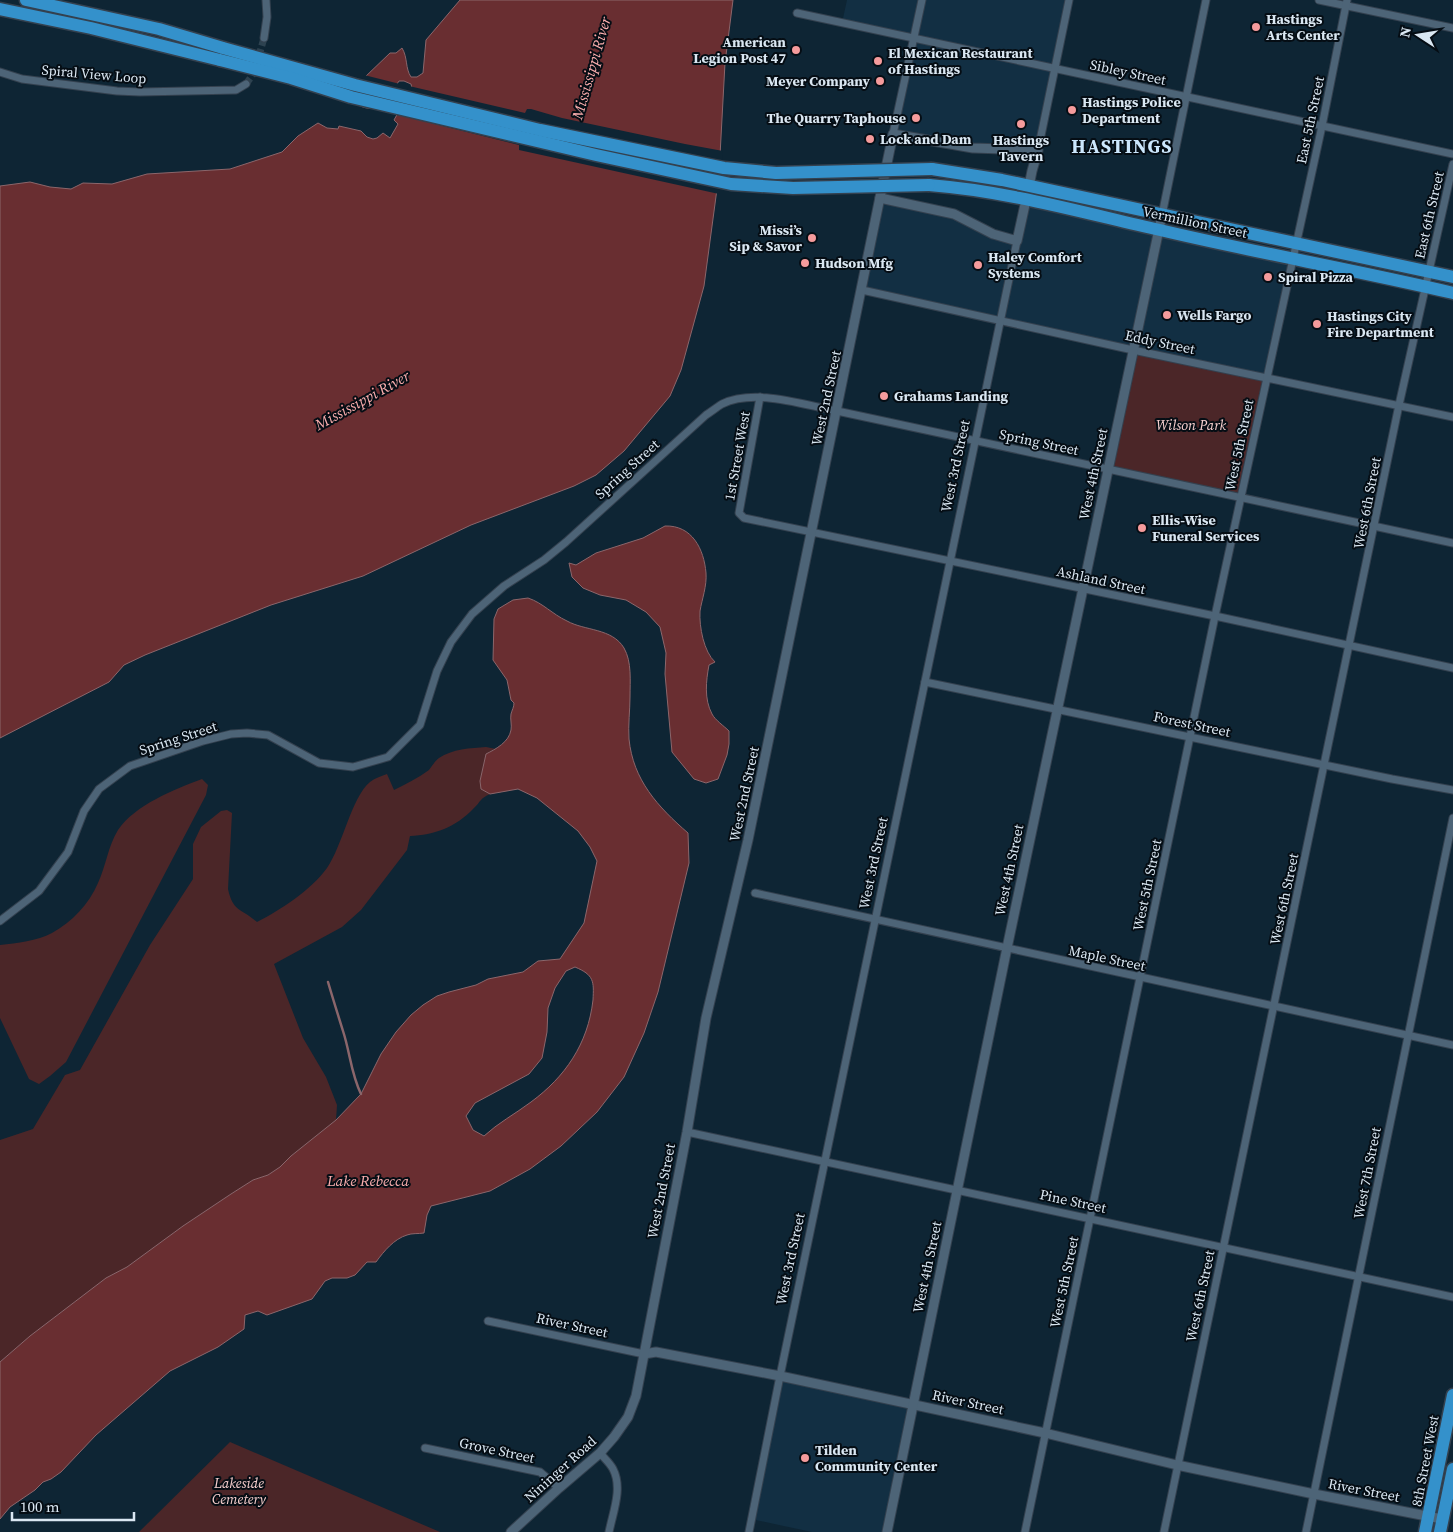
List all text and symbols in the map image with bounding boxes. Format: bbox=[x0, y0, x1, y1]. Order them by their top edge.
place label: Hastings Arts Center bbox=[1266, 9, 1340, 45]
north arrow bbox=[1393, 10, 1443, 60]
water label: Mississippi River bbox=[566, 13, 616, 123]
marker: Hastings Arts Center bbox=[1250, 21, 1262, 33]
text: N bbox=[1394, 25, 1416, 39]
place label: American Legion Post 47 bbox=[693, 32, 786, 68]
place label: El Mexican Restaurant of Hastings bbox=[888, 43, 1033, 79]
marker: American Legion Post 47 bbox=[790, 44, 802, 56]
street label: Sibley Street bbox=[1088, 54, 1168, 90]
marker: El Mexican Restaurant of Hastings bbox=[872, 55, 884, 67]
street label: Spiral View Loop bbox=[41, 59, 147, 89]
place label: Meyer Company bbox=[766, 71, 871, 91]
street label: East 5th Street bbox=[1291, 74, 1329, 166]
marker: Meyer Company bbox=[874, 75, 886, 87]
place label: Hastings Police Department bbox=[1082, 92, 1181, 128]
marker: Hastings Police Department bbox=[1066, 104, 1078, 116]
place label: The Quarry Taphouse bbox=[766, 108, 906, 128]
marker: The Quarry Taphouse bbox=[910, 112, 922, 124]
marker: Hastings Tavern bbox=[1015, 118, 1027, 130]
place label: Lock and Dam bbox=[880, 129, 972, 149]
place label: Hastings Tavern bbox=[993, 130, 1050, 166]
marker: Lock and Dam bbox=[864, 133, 876, 145]
district label: HASTINGS bbox=[1071, 133, 1173, 159]
street label: East 6th Street bbox=[1409, 169, 1449, 261]
street label: Vermillion Street bbox=[1141, 201, 1250, 243]
place label: Missi’s Sip & Savor bbox=[729, 220, 803, 256]
marker: Missi’s Sip & Savor bbox=[806, 232, 818, 244]
place label: Haley Comfort Systems bbox=[988, 247, 1083, 283]
place label: Hudson Mfg bbox=[815, 253, 893, 273]
marker: Hudson Mfg bbox=[799, 257, 811, 269]
marker: Haley Comfort Systems bbox=[972, 259, 984, 271]
place label: Spiral Pizza bbox=[1278, 267, 1354, 287]
marker: Spiral Pizza bbox=[1262, 271, 1274, 283]
place label: Wells Fargo bbox=[1177, 305, 1251, 325]
place label: Hastings City Fire Department bbox=[1327, 306, 1435, 342]
marker: Wells Fargo bbox=[1161, 309, 1173, 321]
marker: Hastings City Fire Department bbox=[1311, 318, 1323, 330]
street label: Eddy Street bbox=[1123, 325, 1197, 359]
street label: West 2nd Street bbox=[806, 348, 846, 447]
water label: Mississippi River bbox=[310, 365, 414, 435]
place label: Grahams Landing bbox=[894, 386, 1009, 406]
marker: Grahams Landing bbox=[878, 390, 890, 402]
street label: West 5th Street bbox=[1220, 397, 1259, 493]
street label: 1st Street West bbox=[719, 409, 755, 502]
park label: Wilson Park bbox=[1156, 415, 1226, 435]
street label: West 3rd Street bbox=[935, 418, 975, 514]
street label: Spring Street bbox=[998, 424, 1081, 460]
street label: West 4th Street bbox=[1074, 426, 1113, 522]
street label: Spring Street bbox=[590, 434, 664, 503]
street label: West 6th Street bbox=[1348, 455, 1386, 551]
place label: Ellis-Wise Funeral Services bbox=[1152, 510, 1260, 546]
marker: Ellis-Wise Funeral Services bbox=[1136, 522, 1148, 534]
street label: Ashland Street bbox=[1055, 561, 1148, 599]
street label: Forest Street bbox=[1152, 706, 1233, 742]
street label: Spring Street bbox=[137, 716, 220, 760]
street label: West 2nd Street bbox=[724, 744, 764, 843]
street label: West 3rd Street bbox=[853, 815, 893, 911]
street label: West 4th Street bbox=[990, 822, 1029, 918]
street label: West 5th Street bbox=[1128, 837, 1167, 933]
street label: West 6th Street bbox=[1265, 851, 1304, 947]
street label: Maple Street bbox=[1067, 940, 1148, 976]
street label: West 7th Street bbox=[1348, 1125, 1386, 1221]
street label: West 2nd Street bbox=[642, 1141, 680, 1240]
water label: Lake Rebecca bbox=[326, 1170, 409, 1191]
street label: Pine Street bbox=[1038, 1184, 1109, 1218]
street label: West 3rd Street bbox=[770, 1211, 810, 1307]
street label: West 4th Street bbox=[908, 1219, 947, 1315]
street label: West 5th Street bbox=[1045, 1234, 1084, 1330]
street label: West 6th Street bbox=[1181, 1248, 1220, 1344]
street label: River Street bbox=[535, 1308, 610, 1342]
street label: River Street bbox=[931, 1385, 1006, 1419]
street label: 8th Street West bbox=[1406, 1413, 1444, 1508]
street label: Nininger Road bbox=[520, 1431, 600, 1507]
street label: Grove Street bbox=[458, 1432, 537, 1468]
place label: Tilden Community Center bbox=[815, 1440, 938, 1476]
marker: Tilden Community Center bbox=[799, 1452, 811, 1464]
park label: Lakeside Cemetery bbox=[212, 1473, 266, 1509]
street label: River Street bbox=[1327, 1473, 1402, 1507]
scale bar bbox=[12, 1490, 135, 1522]
text: 100 m bbox=[20, 1496, 60, 1517]

